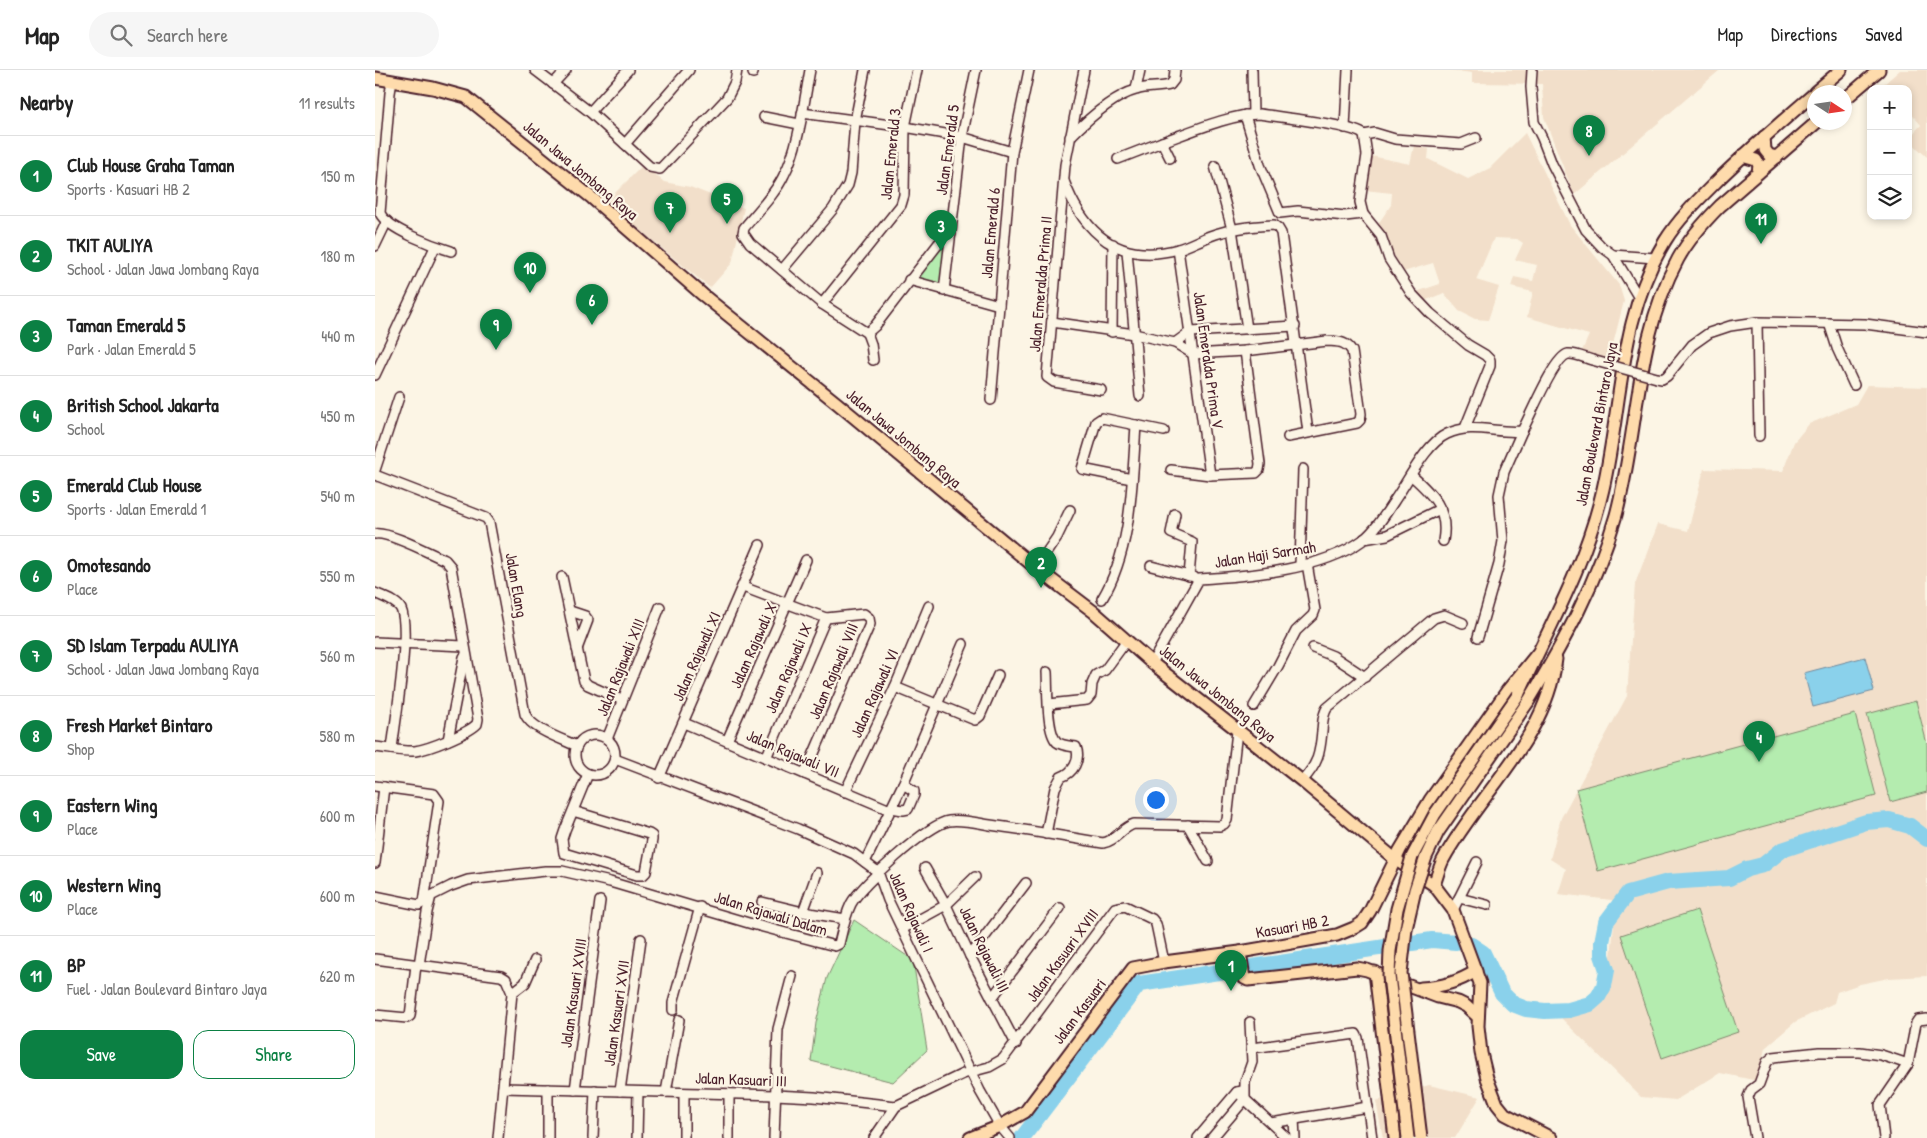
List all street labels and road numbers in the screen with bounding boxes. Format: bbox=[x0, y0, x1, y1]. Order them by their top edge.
street label: Jalan Emerald 5 bbox=[930, 103, 964, 197]
street label: Jalan Emerald 3 bbox=[874, 107, 906, 201]
street label: Jalan Jawa Jombang Raya bbox=[519, 115, 643, 225]
street label: Jalan Emerald 6 bbox=[975, 187, 1005, 279]
street label: Jalan Emeralda Prima II bbox=[1023, 215, 1057, 353]
street label: Jalan Emeralda Prima V bbox=[1188, 290, 1230, 430]
street label: Jalan Boulevard Bintaro Jaya bbox=[1569, 340, 1623, 508]
street label: Jalan Jawa Jombang Raya bbox=[842, 383, 966, 493]
street label: Jalan Haji Sarmah bbox=[1213, 535, 1317, 573]
street label: Jalan Elang bbox=[500, 551, 534, 619]
street label: Jalan Rajawali X bbox=[724, 598, 782, 692]
street label: Jalan Rajawali XI bbox=[666, 608, 726, 704]
street label: Jalan Rajawali XIII bbox=[590, 615, 650, 719]
street label: Jalan Rajawali IX bbox=[759, 619, 817, 716]
street label: Jalan Rajawali VIII bbox=[803, 619, 863, 723]
street label: Jalan Jawa Jombang Raya bbox=[1155, 639, 1281, 747]
street label: Jalan Rajawali VI bbox=[845, 645, 903, 741]
street label: Jalan Rajawali VII bbox=[743, 724, 843, 782]
street label: Jalan Rajawali I bbox=[884, 868, 940, 956]
street label: Jalan Rajawali Dalam bbox=[712, 885, 831, 941]
street label: Jalan Rajawali III bbox=[955, 902, 1015, 996]
street label: Jalan Kasuari XVIII bbox=[1021, 904, 1103, 1006]
street label: Kasuari HB 2 bbox=[1254, 909, 1331, 943]
street label: Jalan Kasuari XVIII bbox=[554, 937, 592, 1049]
street label: Jalan Kasuari XVII bbox=[598, 959, 634, 1067]
street label: Jalan Kasuari bbox=[1047, 974, 1111, 1048]
street label: Jalan Kasuari III bbox=[695, 1066, 787, 1092]

